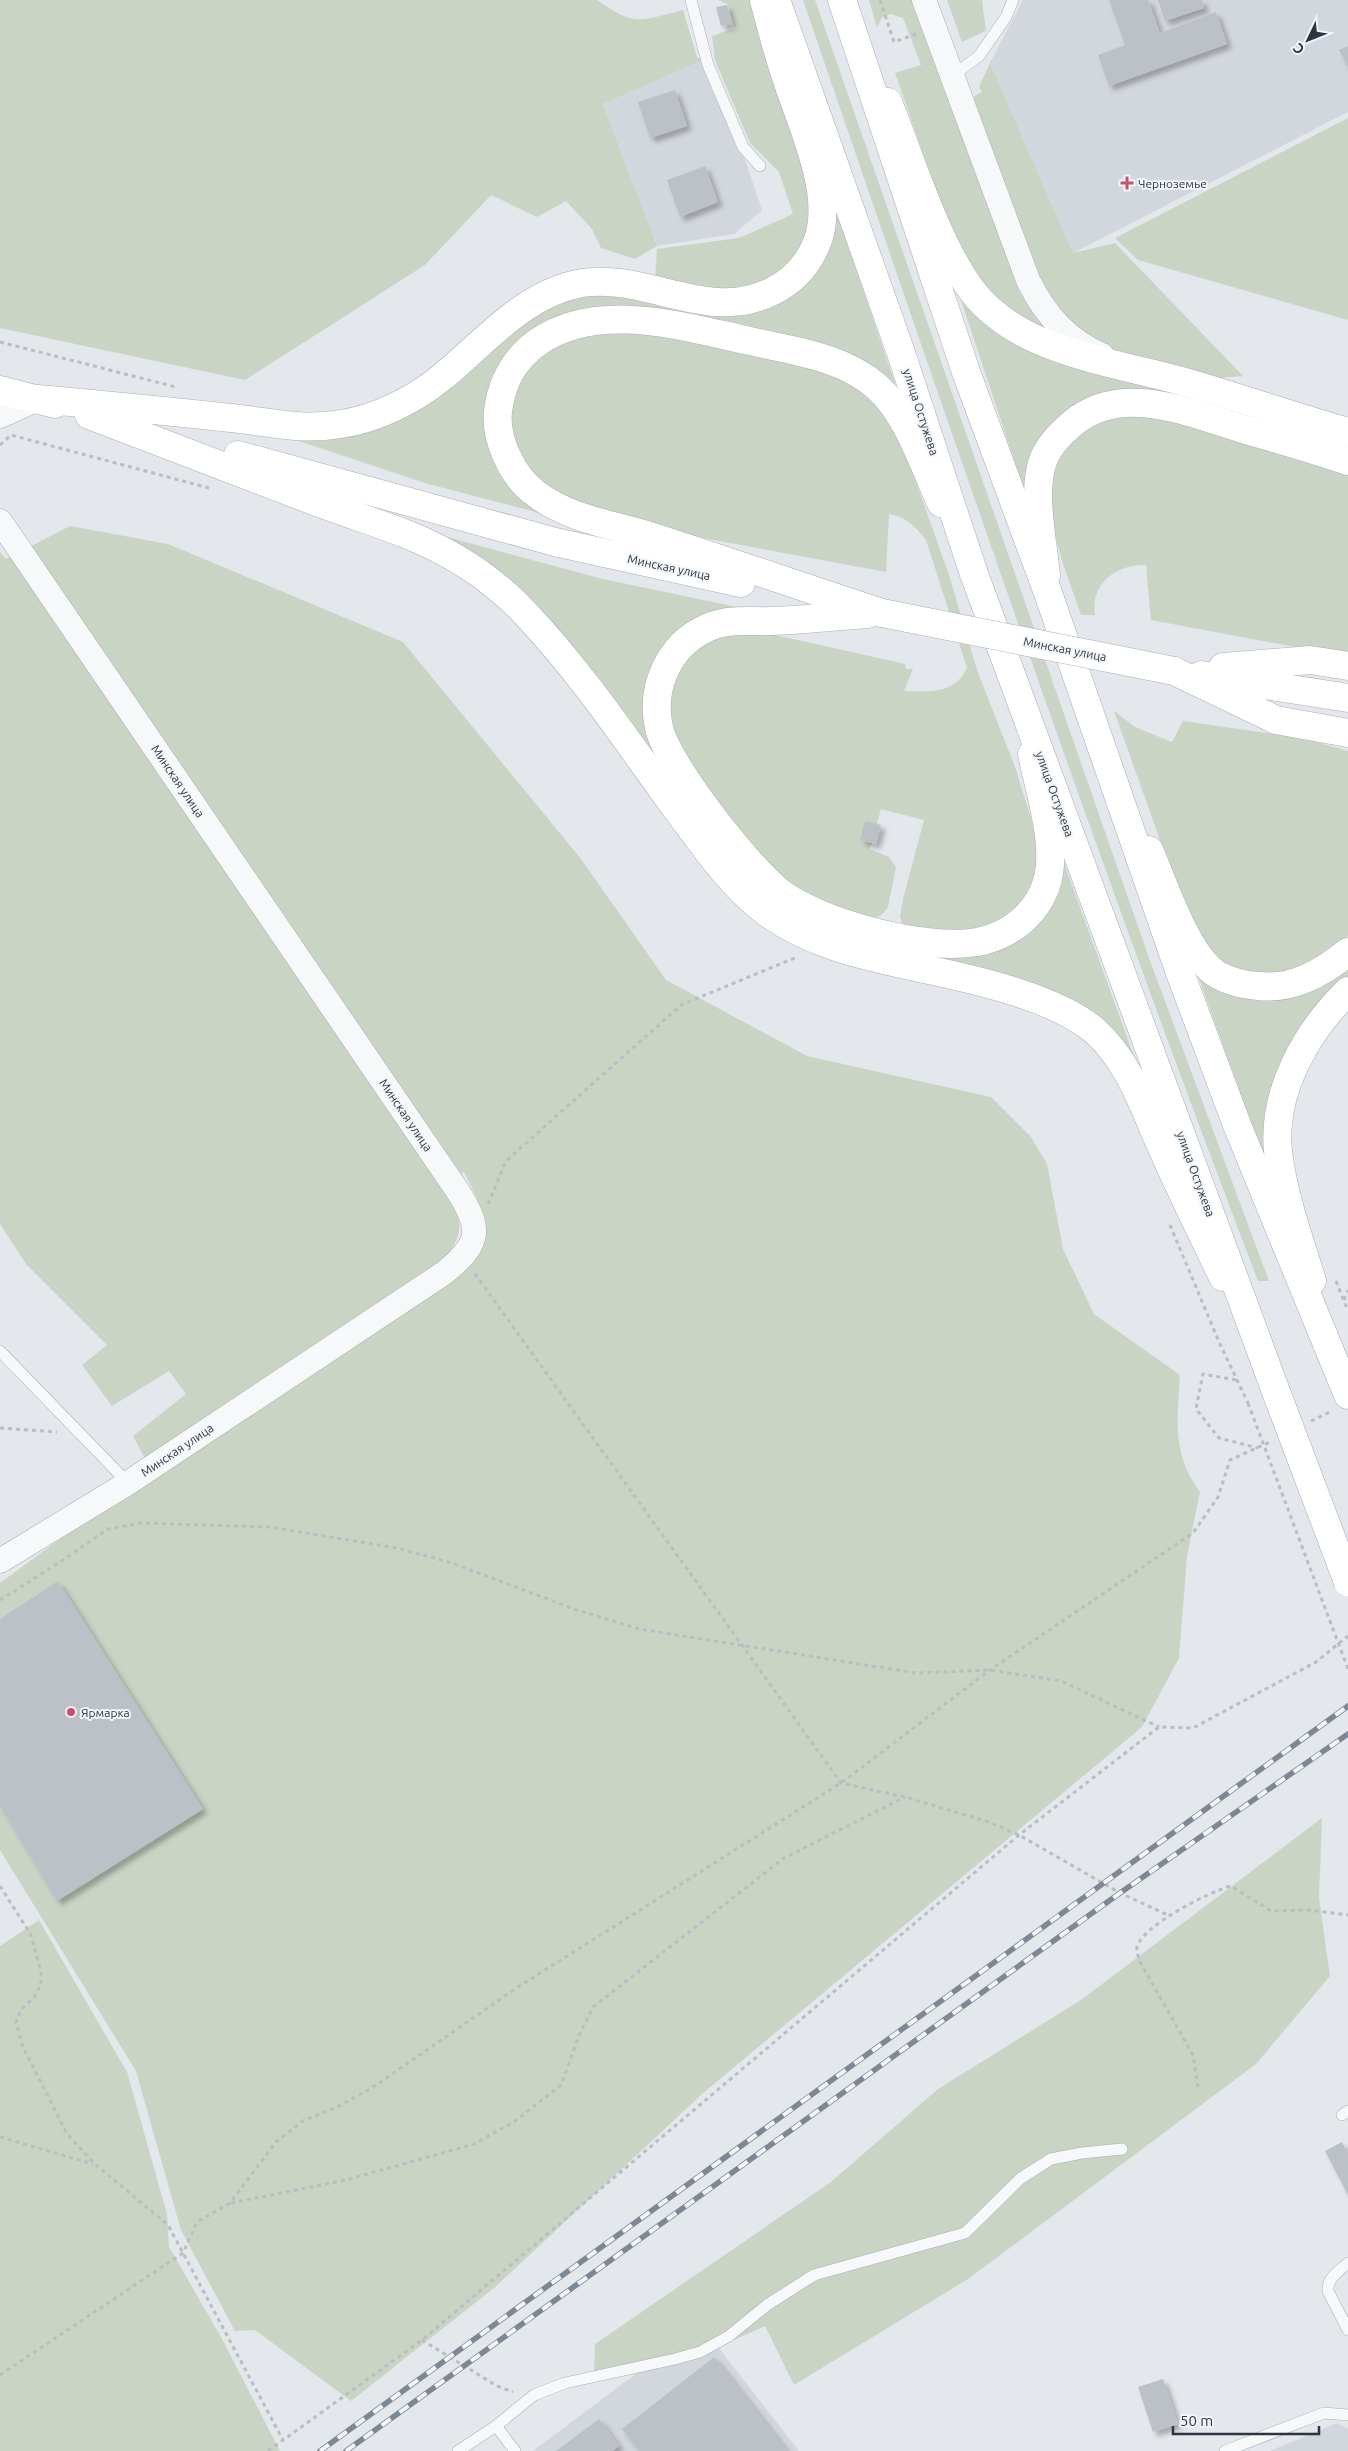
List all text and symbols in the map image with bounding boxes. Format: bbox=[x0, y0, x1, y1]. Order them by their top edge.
north arrow bbox=[1283, 15, 1333, 65]
text: С bbox=[1290, 40, 1307, 58]
marker: Черноземье bbox=[1120, 176, 1134, 190]
place label: Черноземье bbox=[1138, 177, 1207, 190]
street label: улица Остужева bbox=[901, 367, 941, 457]
street label: Минская улица bbox=[626, 552, 712, 582]
street label: Минская улица bbox=[1022, 635, 1108, 663]
street label: Минская улица bbox=[149, 742, 207, 820]
street label: улица Остужева bbox=[1033, 749, 1077, 839]
street label: Минская улица bbox=[377, 1076, 435, 1154]
street label: улица Остужева bbox=[1174, 1129, 1218, 1219]
street label: Минская улица bbox=[138, 1421, 216, 1479]
marker: Ярмарка bbox=[65, 1706, 77, 1718]
place label: Ярмарка bbox=[81, 1706, 130, 1719]
scale bar bbox=[1173, 2404, 1319, 2436]
text: 50 m bbox=[1180, 2412, 1213, 2429]

